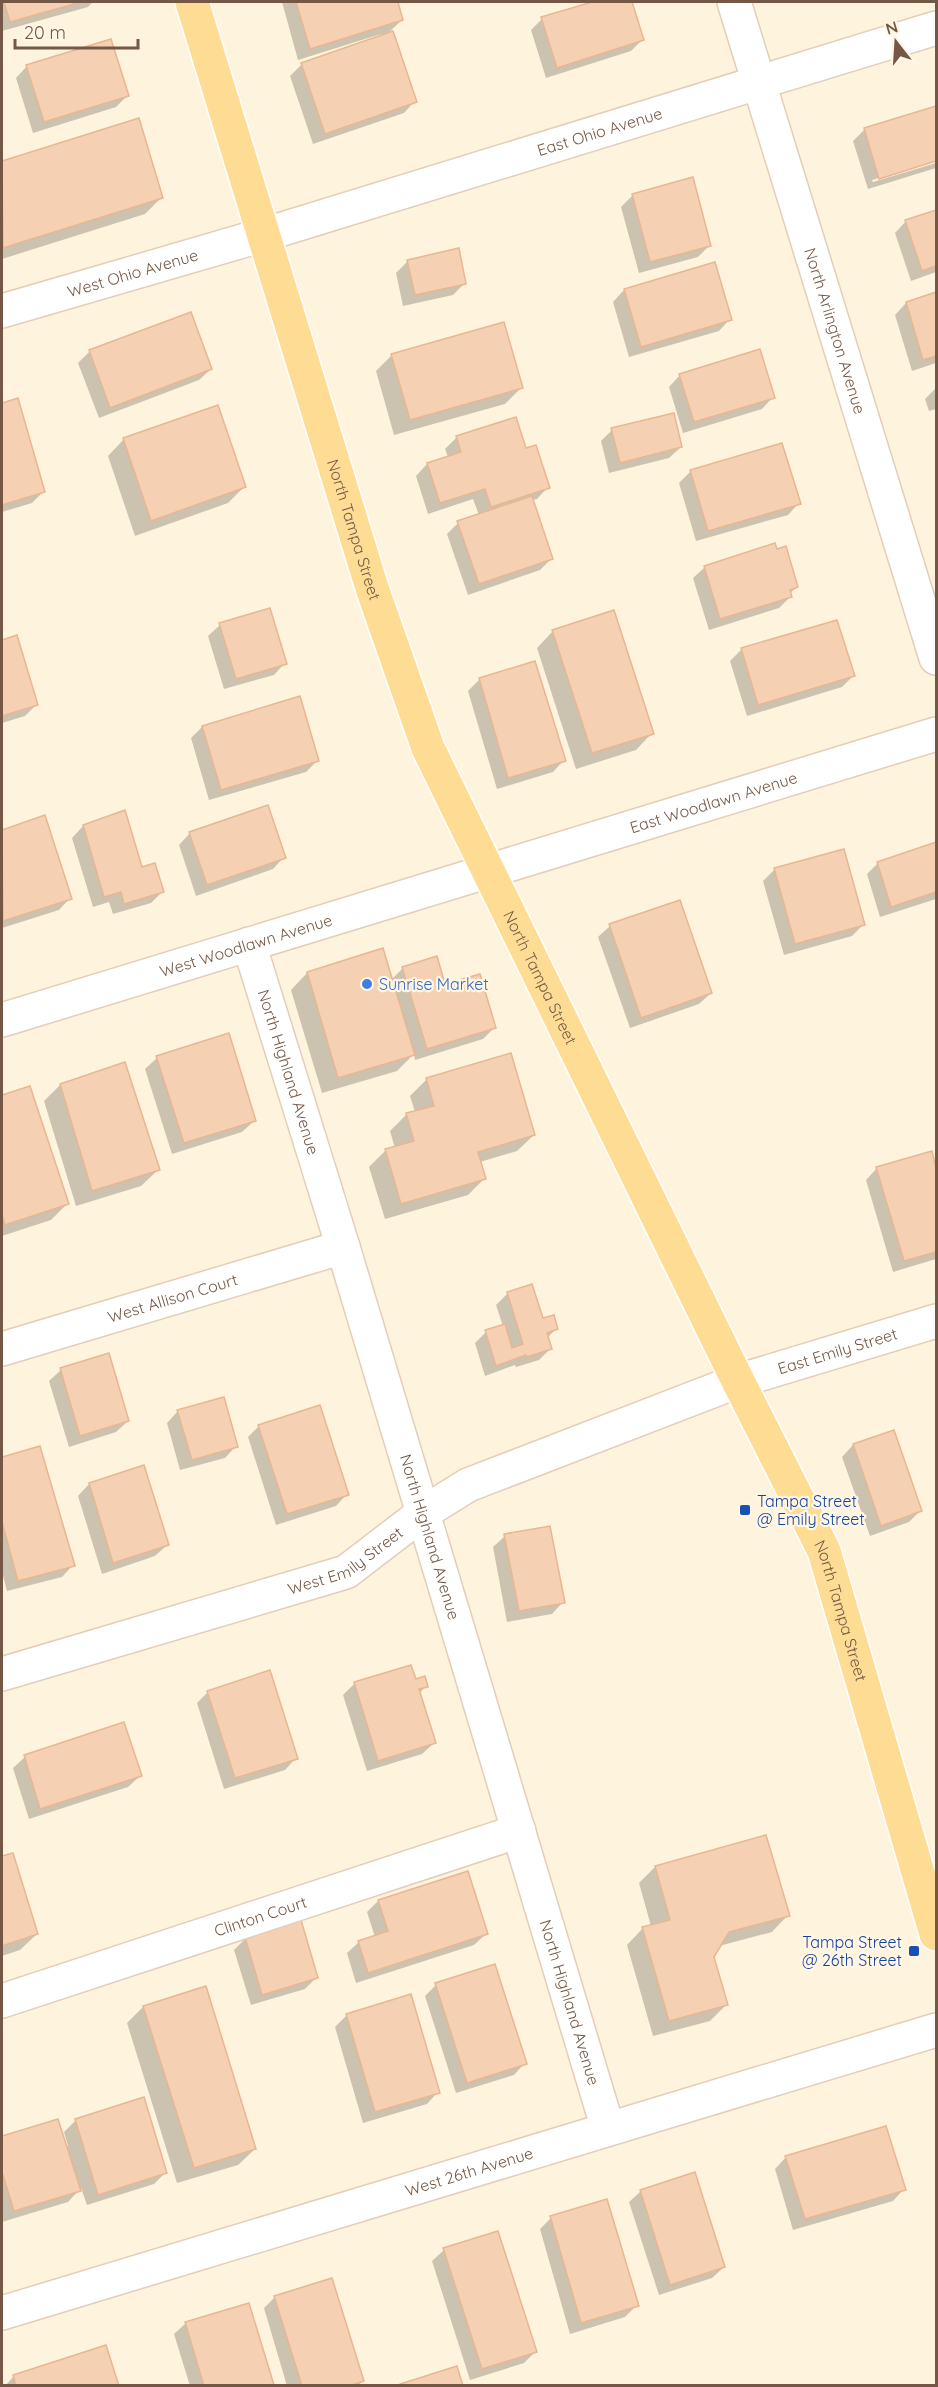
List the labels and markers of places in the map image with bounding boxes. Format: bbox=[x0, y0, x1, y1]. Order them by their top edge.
place label: Sunrise Market bbox=[379, 974, 489, 994]
marker: Sunrise Market bbox=[360, 977, 374, 991]
place label: Tampa Street @ Emily Street bbox=[757, 1491, 865, 1529]
marker: Tampa Street @ Emily Street bbox=[738, 1503, 752, 1517]
place label: Tampa Street @ 26th Street bbox=[802, 1932, 902, 1970]
marker: Tampa Street @ 26th Street bbox=[907, 1944, 921, 1958]

